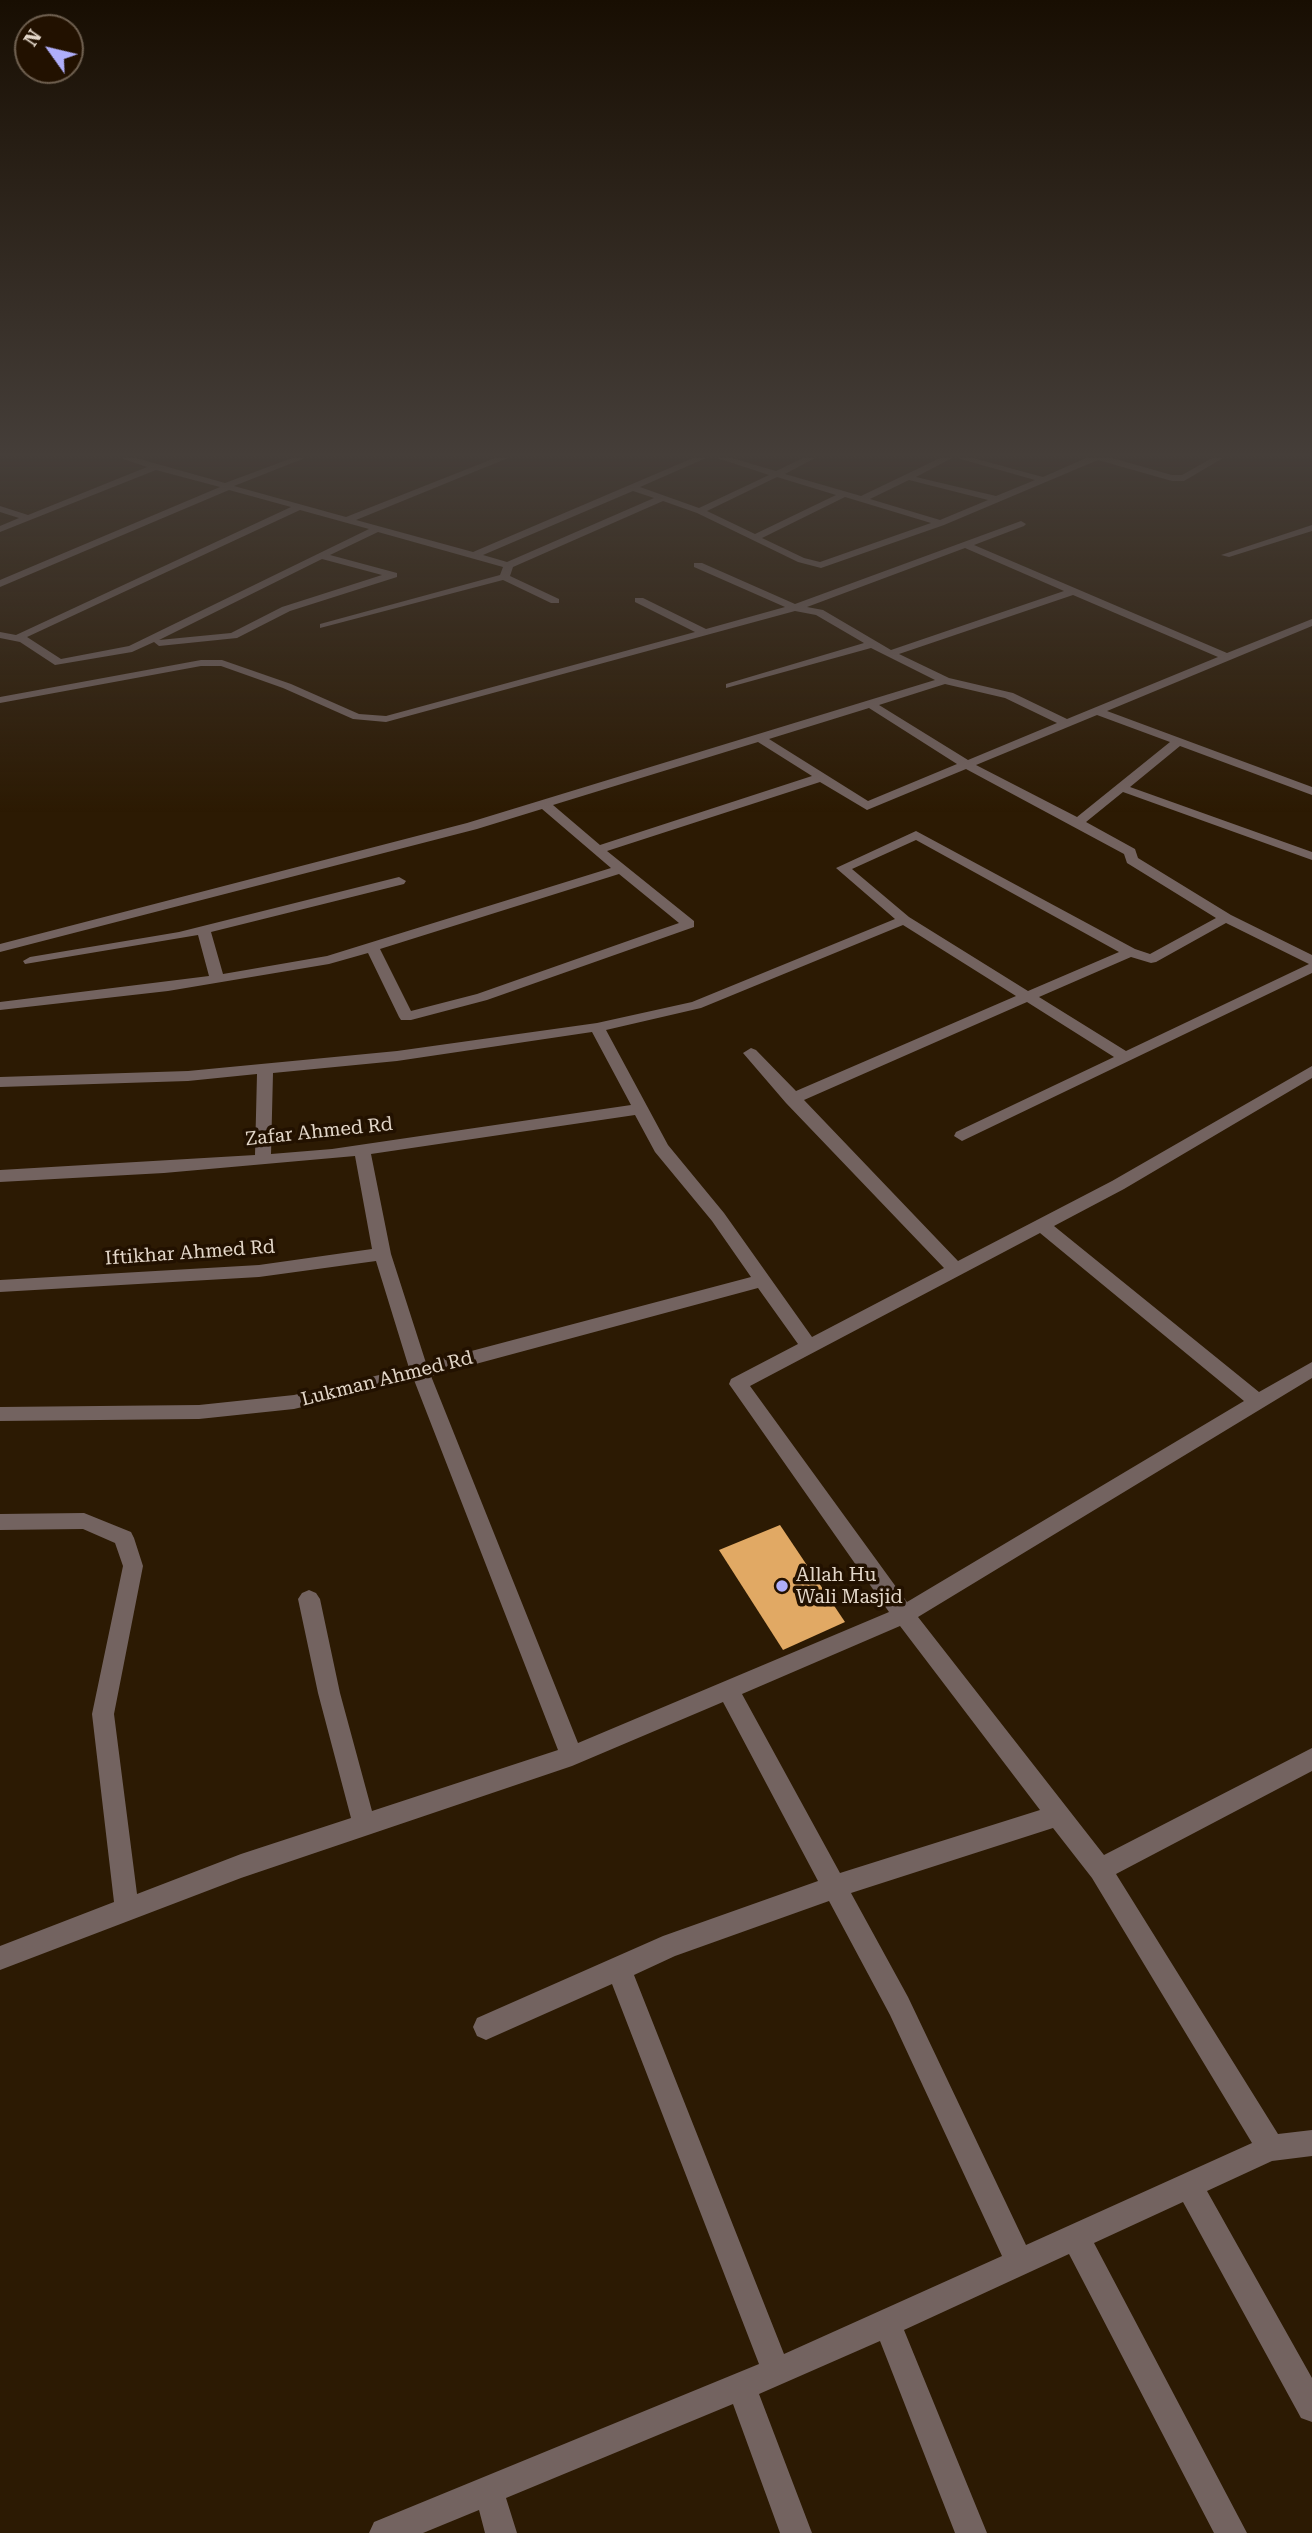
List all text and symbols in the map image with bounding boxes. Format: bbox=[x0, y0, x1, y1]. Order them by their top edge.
north arrow bbox=[14, 14, 84, 84]
text: N bbox=[19, 26, 46, 51]
street label: Zafar Ahmed Rd bbox=[244, 1113, 394, 1151]
street label: Iftikhar Ahmed Rd bbox=[104, 1236, 276, 1270]
street label: Lukman Ahmed Rd bbox=[299, 1347, 475, 1411]
place label: Allah Hu Wali Masjid bbox=[796, 1564, 903, 1608]
marker: Allah Hu Wali Masjid bbox=[774, 1578, 790, 1594]

